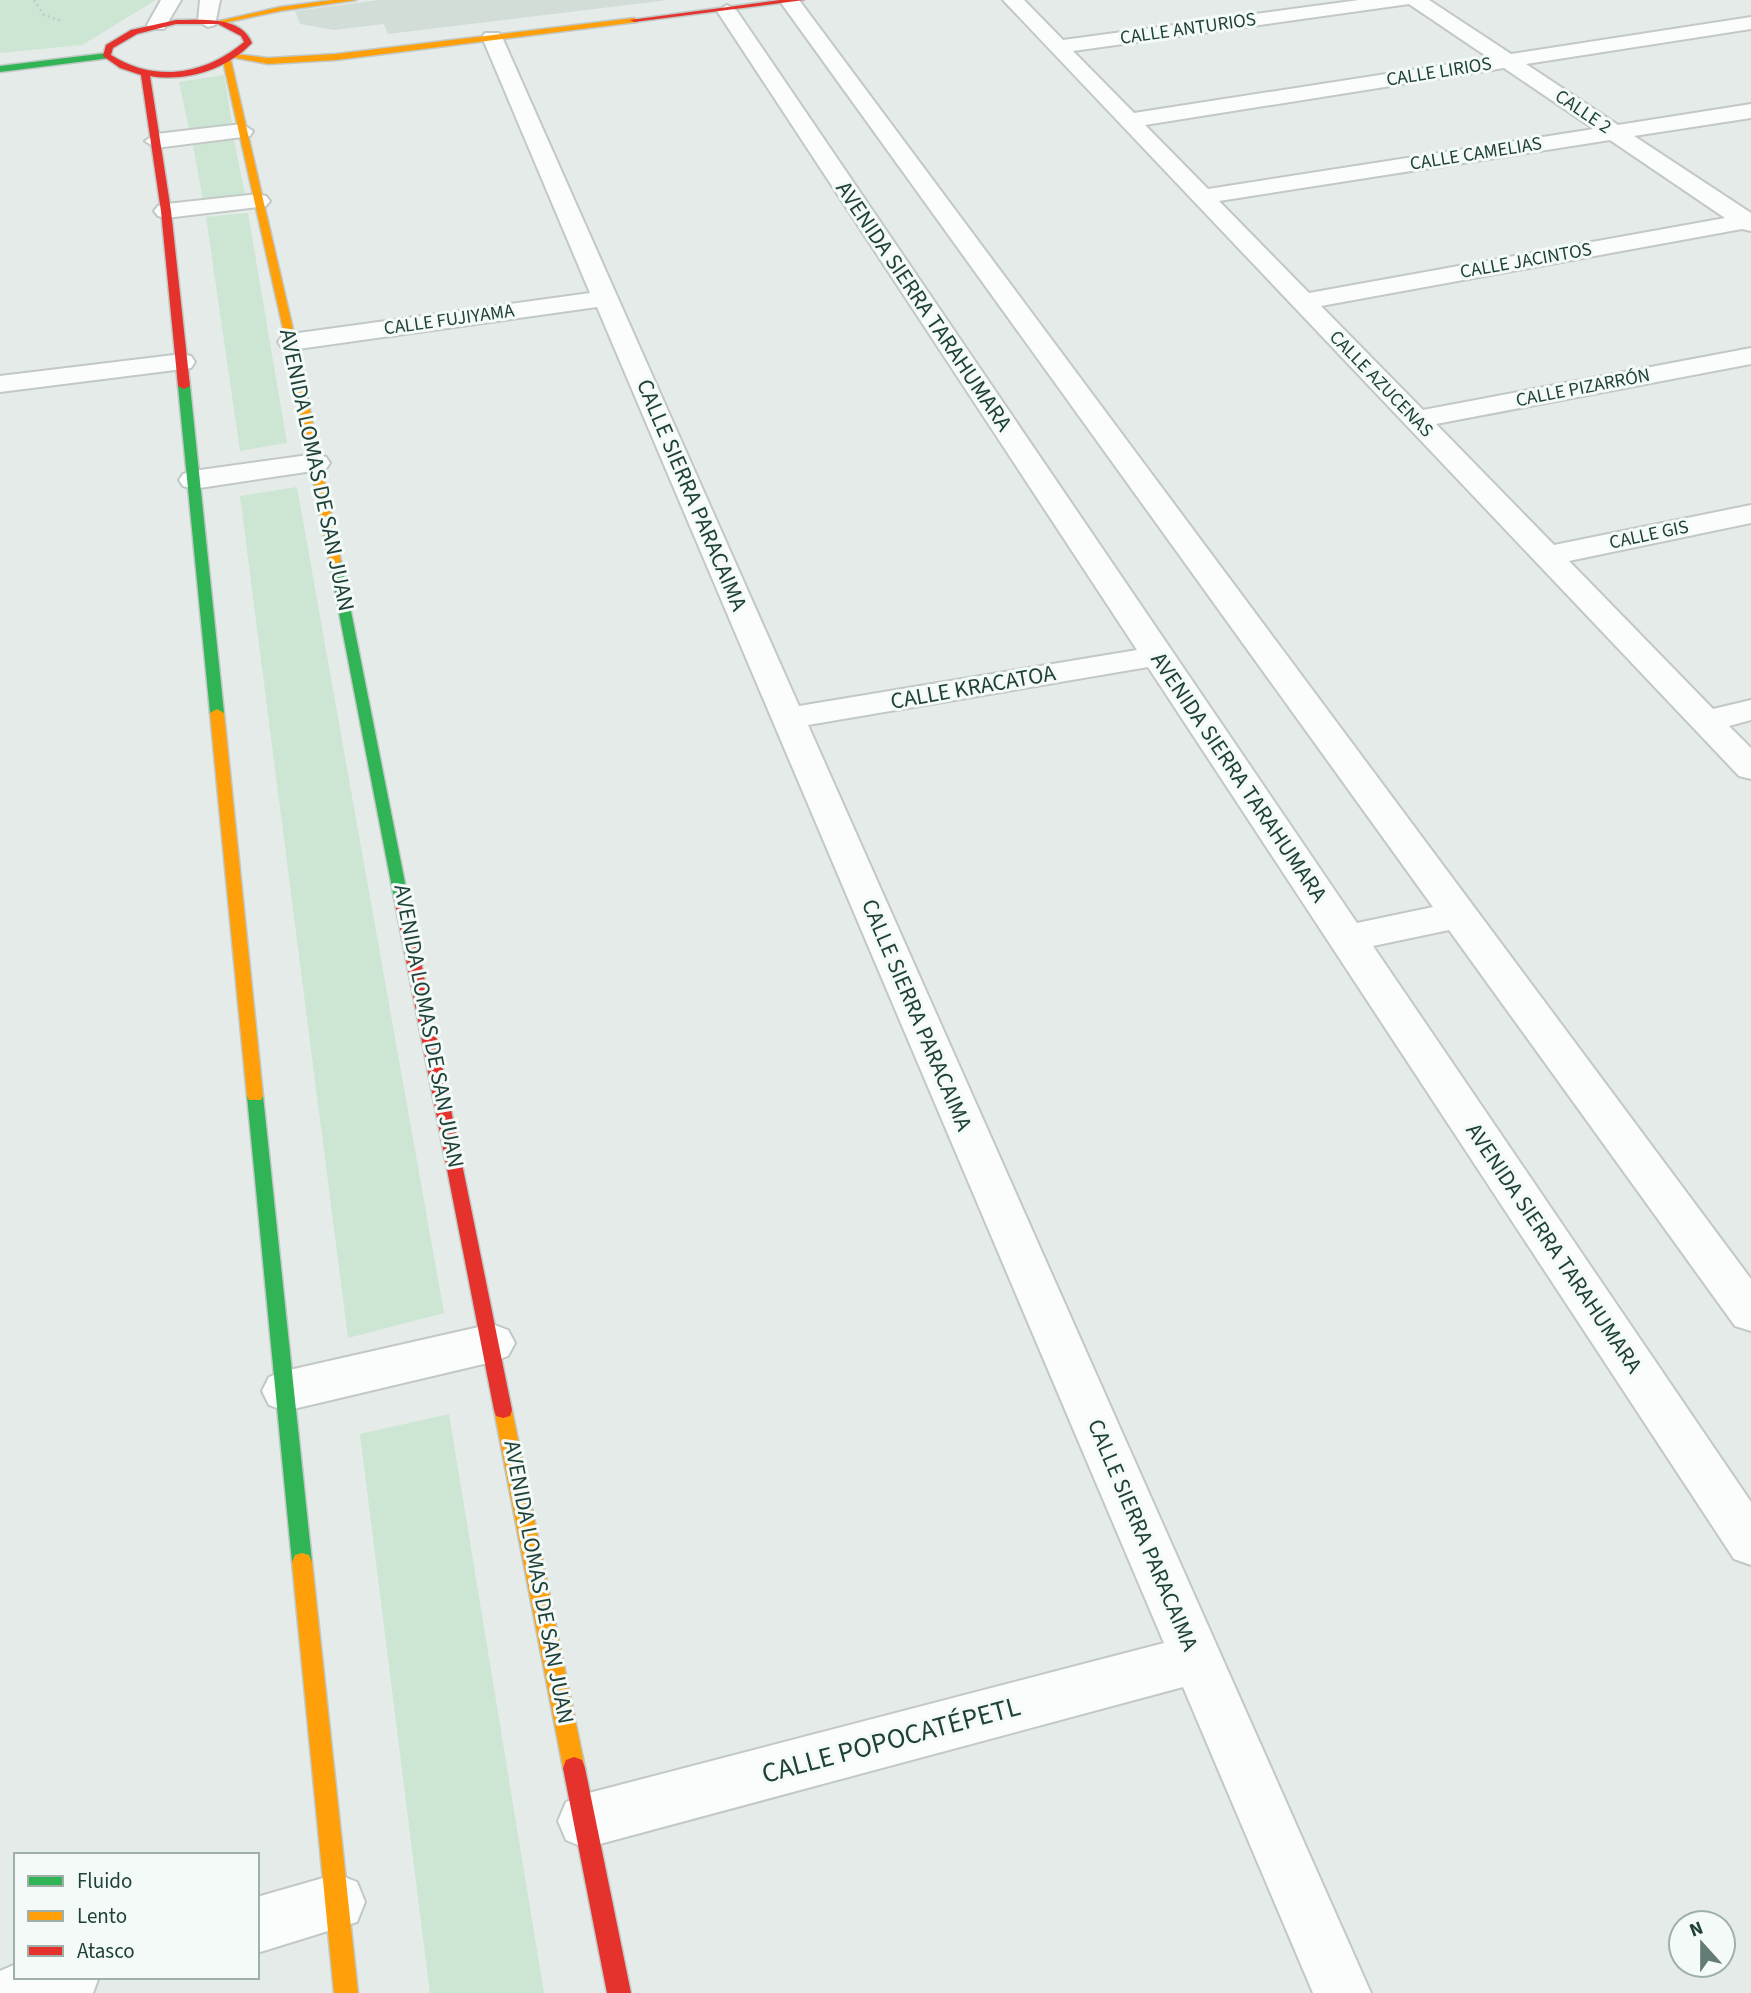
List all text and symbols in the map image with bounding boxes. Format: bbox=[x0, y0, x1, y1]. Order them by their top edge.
street label: CALLE ANTURIOS bbox=[1118, 6, 1258, 52]
street label: CALLE LIRIOS bbox=[1384, 50, 1494, 94]
street label: CALLE 2 bbox=[1549, 83, 1617, 141]
street label: CALLE CAMELIAS bbox=[1408, 130, 1544, 178]
street label: AVENIDA SIERRA TARAHUMARA bbox=[828, 174, 1021, 438]
street label: CALLE JACINTOS bbox=[1458, 236, 1594, 286]
street label: CALLE FUJIYAMA bbox=[382, 297, 517, 343]
street label: CALLE AZUCENAS bbox=[1323, 324, 1439, 444]
street label: AVENIDA LOMAS DE SAN JUAN bbox=[271, 326, 363, 614]
street label: CALLE PIZARRÓN bbox=[1514, 362, 1652, 414]
street label: CALLE SIERRA PARACAIMA bbox=[628, 374, 756, 616]
street label: CALLE GIS bbox=[1607, 513, 1691, 557]
street label: AVENIDA SIERRA TARAHUMARA bbox=[1143, 645, 1336, 909]
street label: CALLE KRACATOA bbox=[888, 656, 1059, 718]
street label: AVENIDA LOMAS DE SAN JUAN bbox=[385, 882, 473, 1170]
street label: CALLE SIERRA PARACAIMA bbox=[853, 894, 981, 1136]
street label: AVENIDA SIERRA TARAHUMARA bbox=[1458, 1116, 1651, 1380]
street label: CALLE SIERRA PARACAIMA bbox=[1079, 1414, 1207, 1656]
street label: AVENIDA LOMAS DE SAN JUAN bbox=[495, 1438, 583, 1726]
street label: CALLE POPOCATÉPETL bbox=[757, 1686, 1025, 1794]
legend bbox=[14, 1853, 259, 1979]
text: Fluido bbox=[77, 1866, 132, 1896]
text: Lento bbox=[77, 1901, 127, 1931]
north arrow bbox=[1667, 1909, 1737, 1979]
text: N bbox=[1686, 1915, 1707, 1944]
text: Atasco bbox=[77, 1936, 135, 1966]

